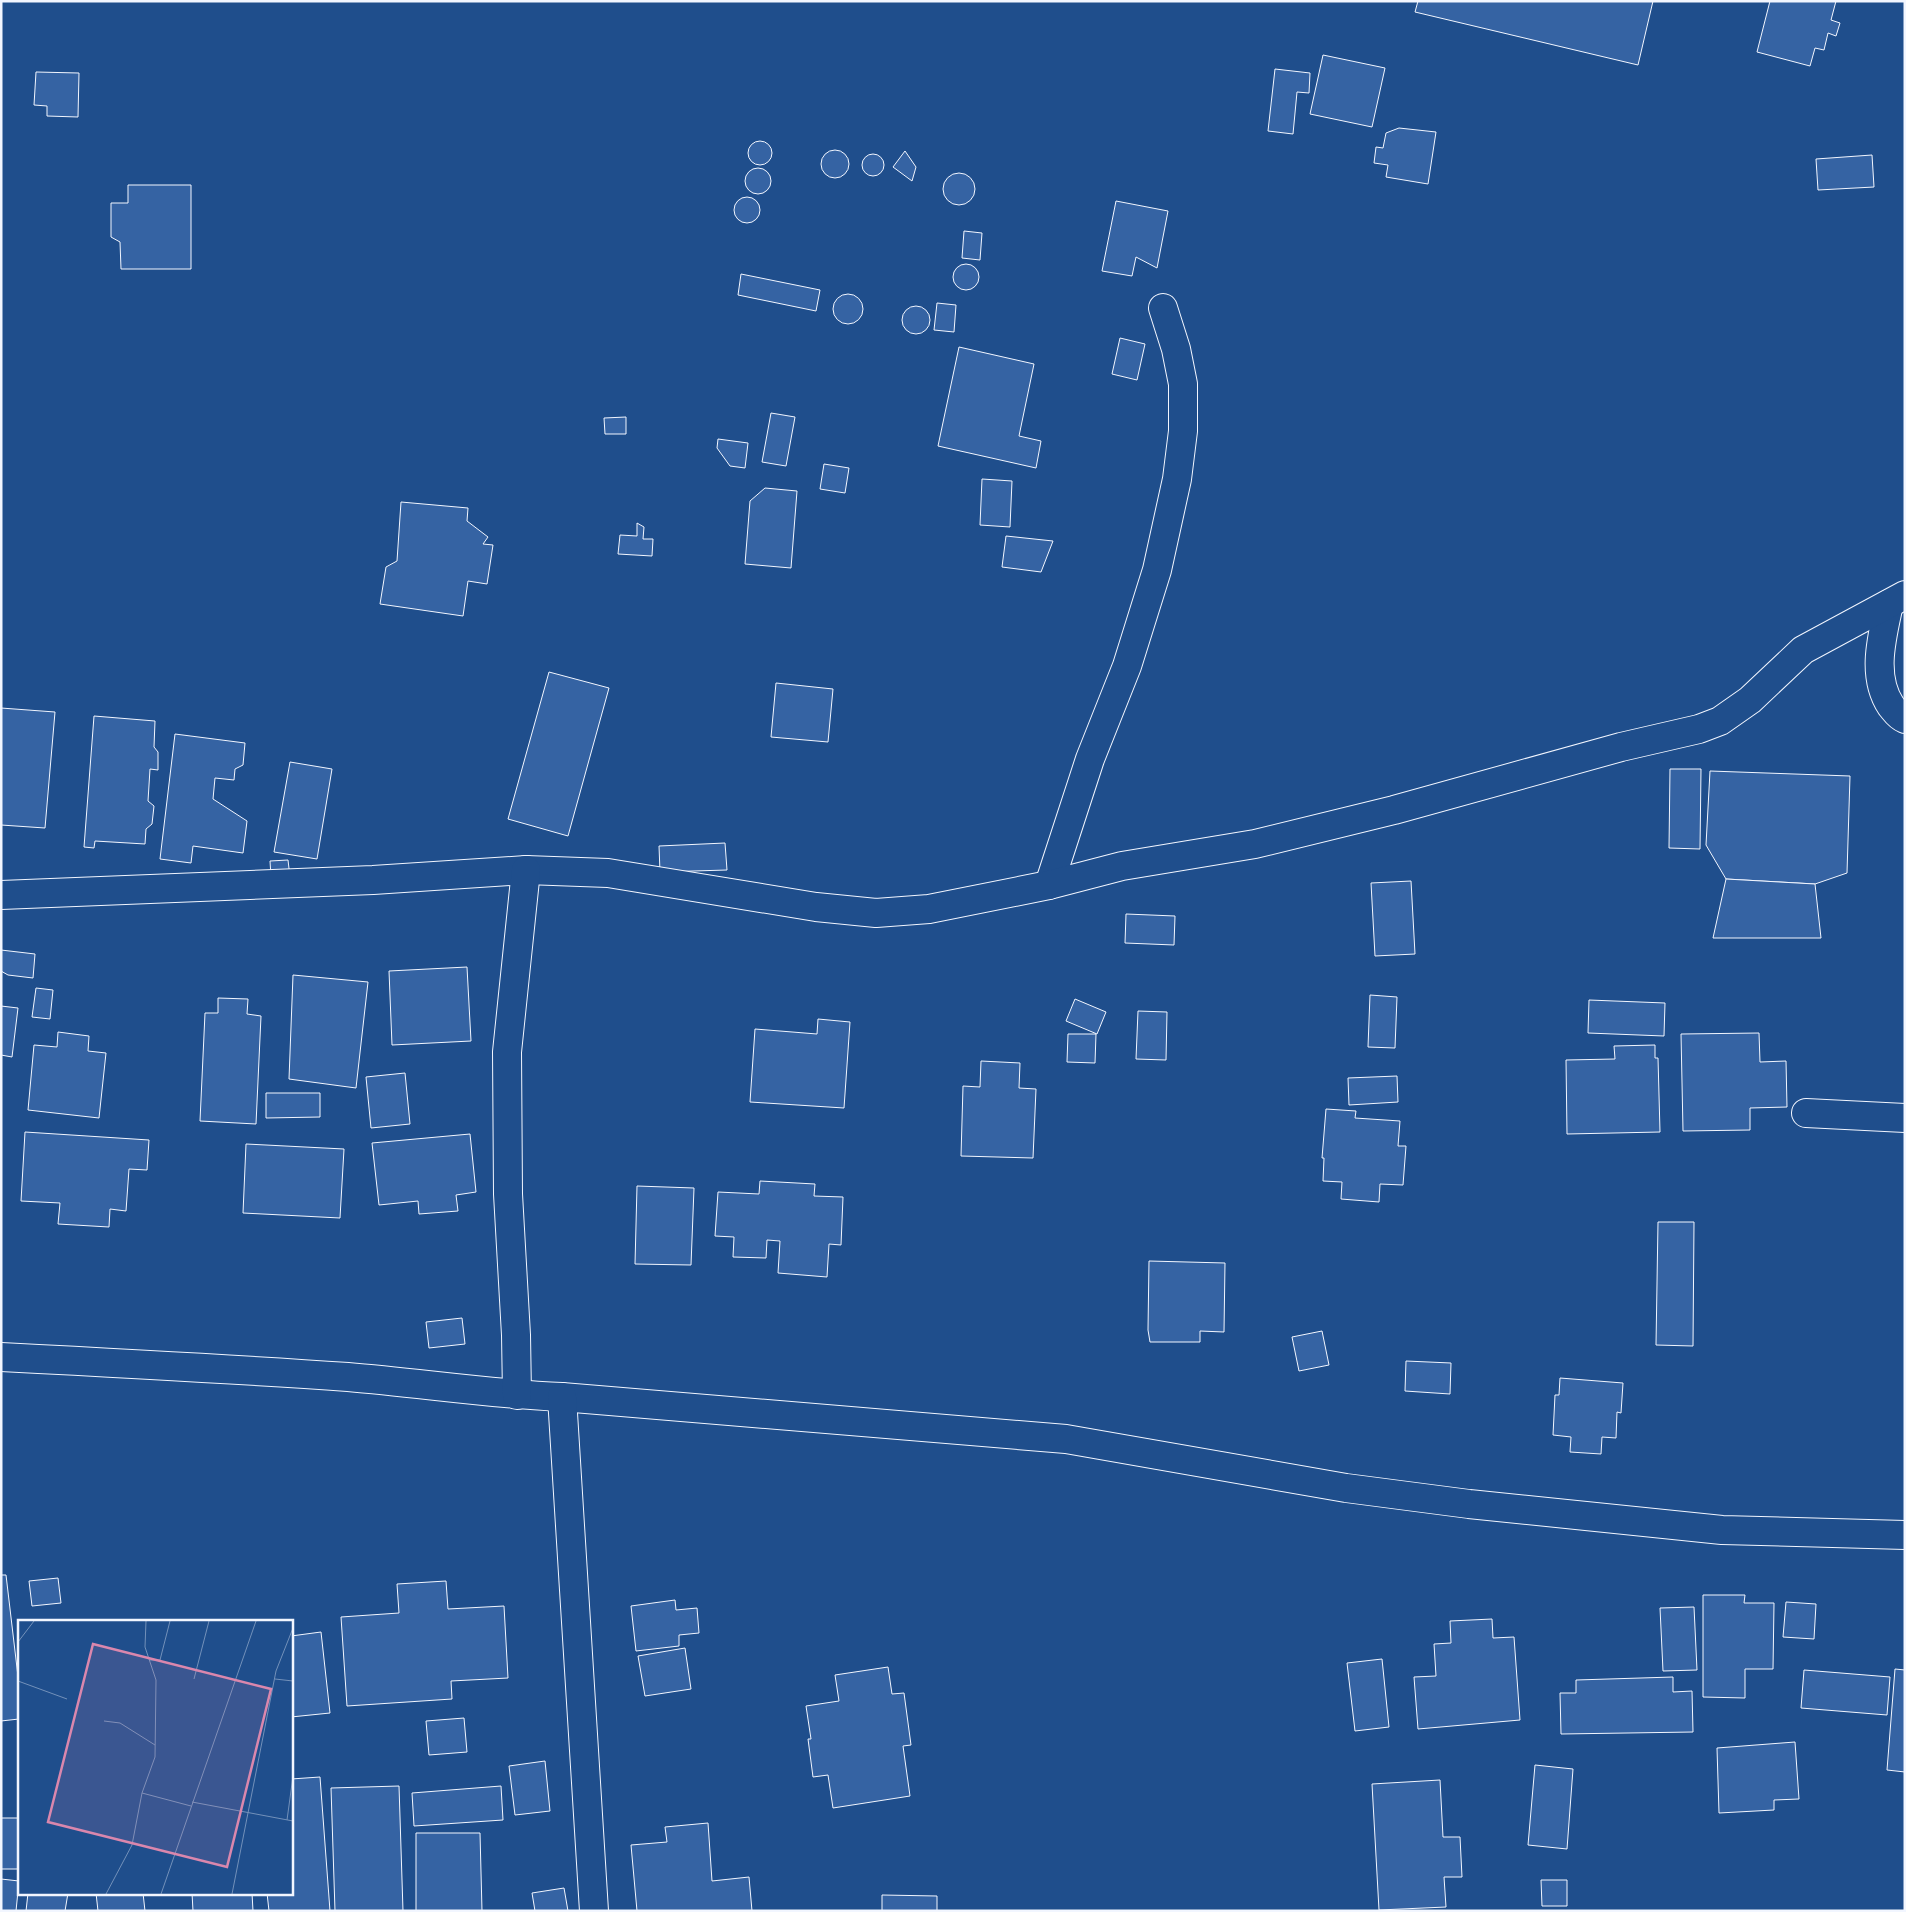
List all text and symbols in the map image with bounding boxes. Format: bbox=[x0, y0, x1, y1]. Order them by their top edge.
inset map bbox=[18, 1620, 292, 1894]

